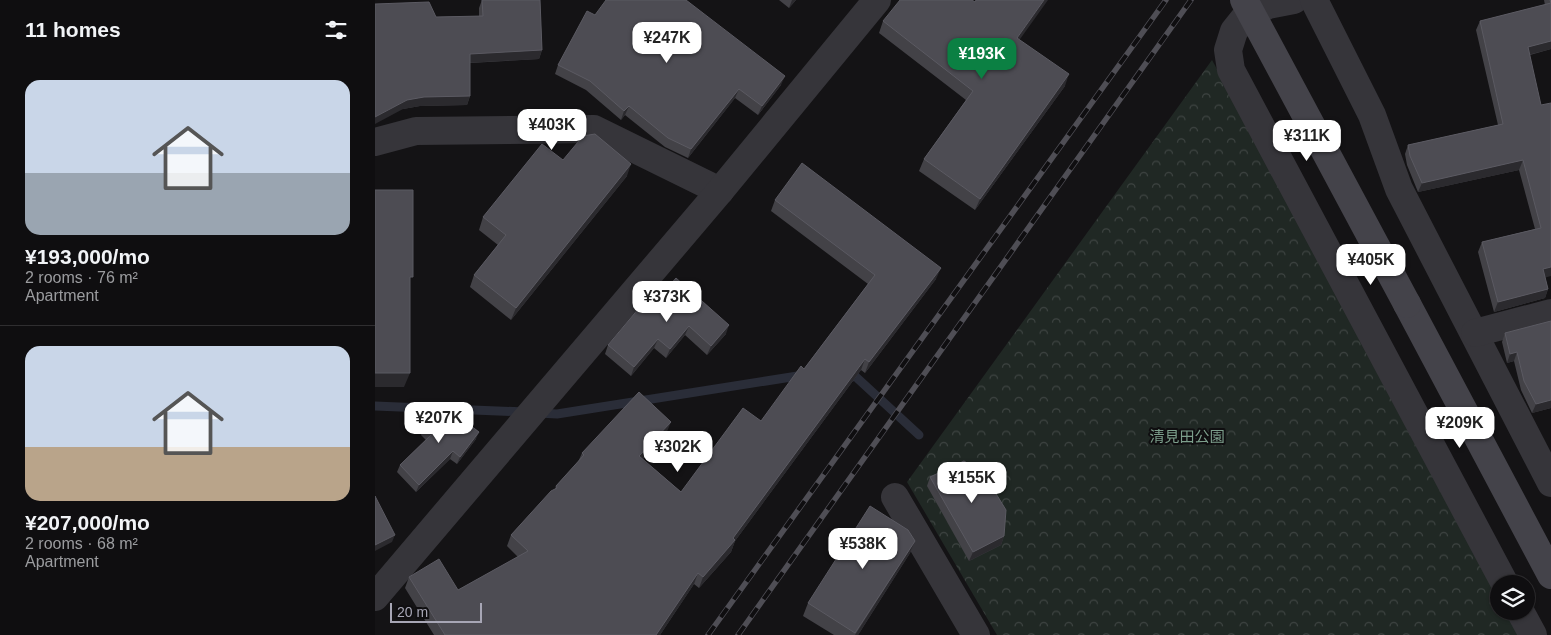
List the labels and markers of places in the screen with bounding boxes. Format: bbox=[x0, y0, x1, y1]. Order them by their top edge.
pin: ¥247K bbox=[632, 22, 702, 64]
pin: ¥193K bbox=[947, 38, 1017, 80]
pin: ¥403K bbox=[517, 108, 587, 151]
pin: ¥311K bbox=[1272, 120, 1342, 162]
pin: ¥405K bbox=[1336, 244, 1406, 286]
pin: ¥373K bbox=[632, 280, 702, 323]
pin: ¥207K bbox=[404, 402, 474, 444]
pin: ¥209K bbox=[1425, 406, 1495, 449]
pin: ¥302K bbox=[643, 430, 713, 473]
pin: ¥155K bbox=[937, 462, 1007, 504]
pin: ¥538K bbox=[828, 528, 898, 570]

